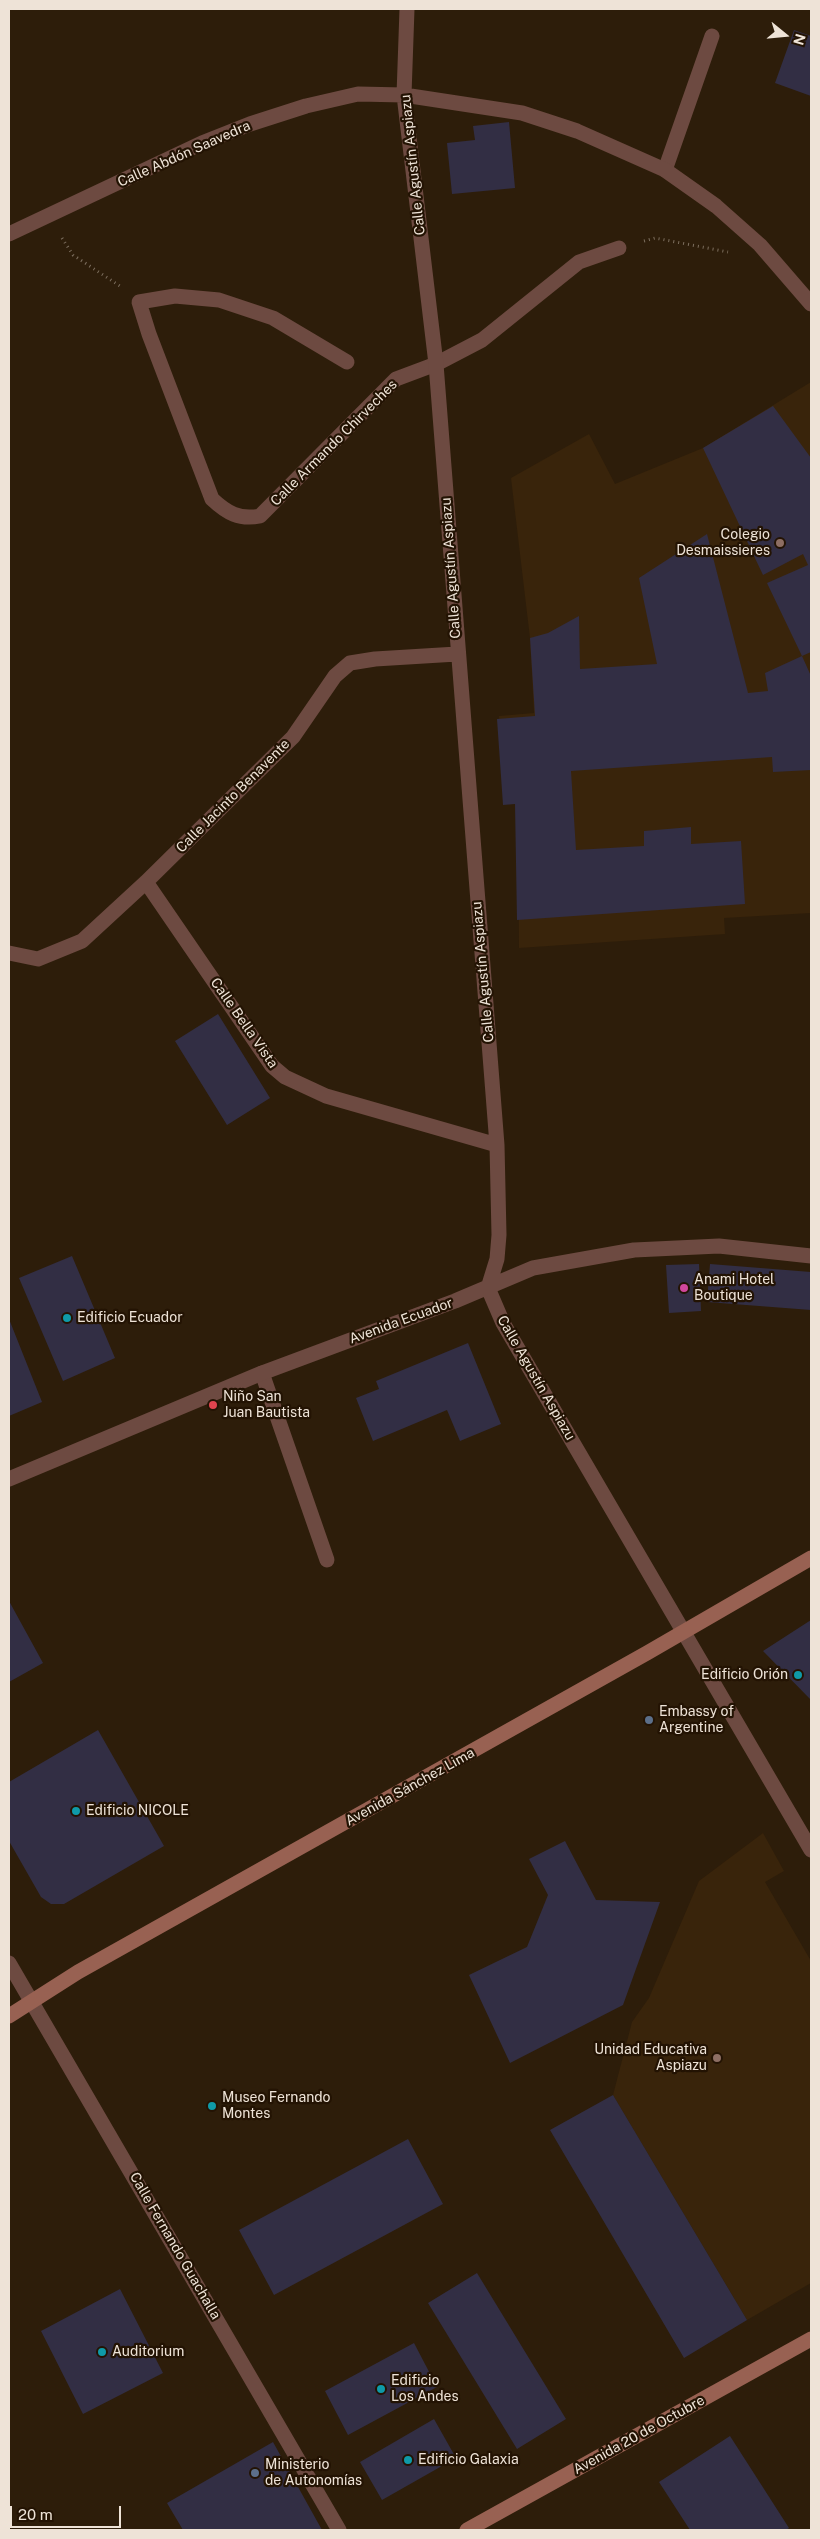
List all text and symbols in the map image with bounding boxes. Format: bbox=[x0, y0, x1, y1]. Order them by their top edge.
north arrow bbox=[760, 10, 810, 60]
text: N bbox=[790, 32, 809, 47]
street label: Calle Agustín Aspiazu bbox=[397, 94, 429, 236]
street label: Calle Abdón Saavedra bbox=[115, 117, 253, 191]
street label: Calle Armando Chirveches bbox=[267, 376, 401, 510]
street label: Calle Agustín Aspiazu bbox=[438, 497, 464, 639]
place label: Colegio Desmaissieres bbox=[676, 527, 770, 560]
marker: Colegio Desmaissieres bbox=[774, 537, 786, 549]
street label: Calle Jacinto Benavente bbox=[173, 736, 293, 856]
street label: Calle Agustín Aspiazu bbox=[468, 901, 498, 1043]
street label: Calle Bella Vista bbox=[207, 975, 281, 1071]
place label: Anami Hotel Boutique bbox=[694, 1272, 774, 1304]
marker: Anami Hotel Boutique bbox=[678, 1282, 690, 1294]
street label: Avenida Ecuador bbox=[347, 1295, 455, 1347]
place label: Edificio Ecuador bbox=[77, 1310, 183, 1326]
marker: Edificio Ecuador bbox=[61, 1312, 73, 1324]
street label: Calle Agustín Aspiazu bbox=[493, 1313, 579, 1443]
place label: Niño San Juan Bautista bbox=[223, 1389, 310, 1421]
marker: Niño San Juan Bautista bbox=[207, 1399, 219, 1411]
place label: Edificio Orión bbox=[701, 1667, 788, 1683]
marker: Edificio Orión bbox=[792, 1669, 804, 1681]
place label: Embassy of Argentine bbox=[659, 1704, 734, 1736]
marker: Embassy of Argentine bbox=[643, 1714, 655, 1726]
street label: Avenida Sánchez Lima bbox=[342, 1744, 478, 1830]
place label: Edificio NICOLE bbox=[86, 1803, 189, 1819]
marker: Edificio NICOLE bbox=[70, 1805, 82, 1817]
place label: Unidad Educativa Aspiazu bbox=[594, 2042, 707, 2074]
marker: Unidad Educativa Aspiazu bbox=[711, 2052, 723, 2064]
place label: Museo Fernando Montes bbox=[222, 2090, 331, 2122]
marker: Museo Fernando Montes bbox=[206, 2100, 218, 2112]
street label: Calle Fernando Guachalla bbox=[126, 2169, 224, 2323]
place label: Auditorium bbox=[112, 2344, 184, 2360]
marker: Auditorium bbox=[96, 2346, 108, 2358]
place label: Edificio Los Andes bbox=[391, 2373, 459, 2406]
marker: Edificio Los Andes bbox=[375, 2383, 387, 2395]
street label: Avenida 20 de Octubre bbox=[570, 2392, 708, 2478]
place label: Edificio Galaxia bbox=[418, 2452, 519, 2468]
marker: Edificio Galaxia bbox=[402, 2454, 414, 2466]
place label: Ministerio de Autonomías bbox=[265, 2457, 362, 2490]
marker: Ministerio de Autonomías bbox=[249, 2467, 261, 2479]
scale bar bbox=[12, 2496, 124, 2528]
text: 20 m bbox=[18, 2506, 53, 2523]

